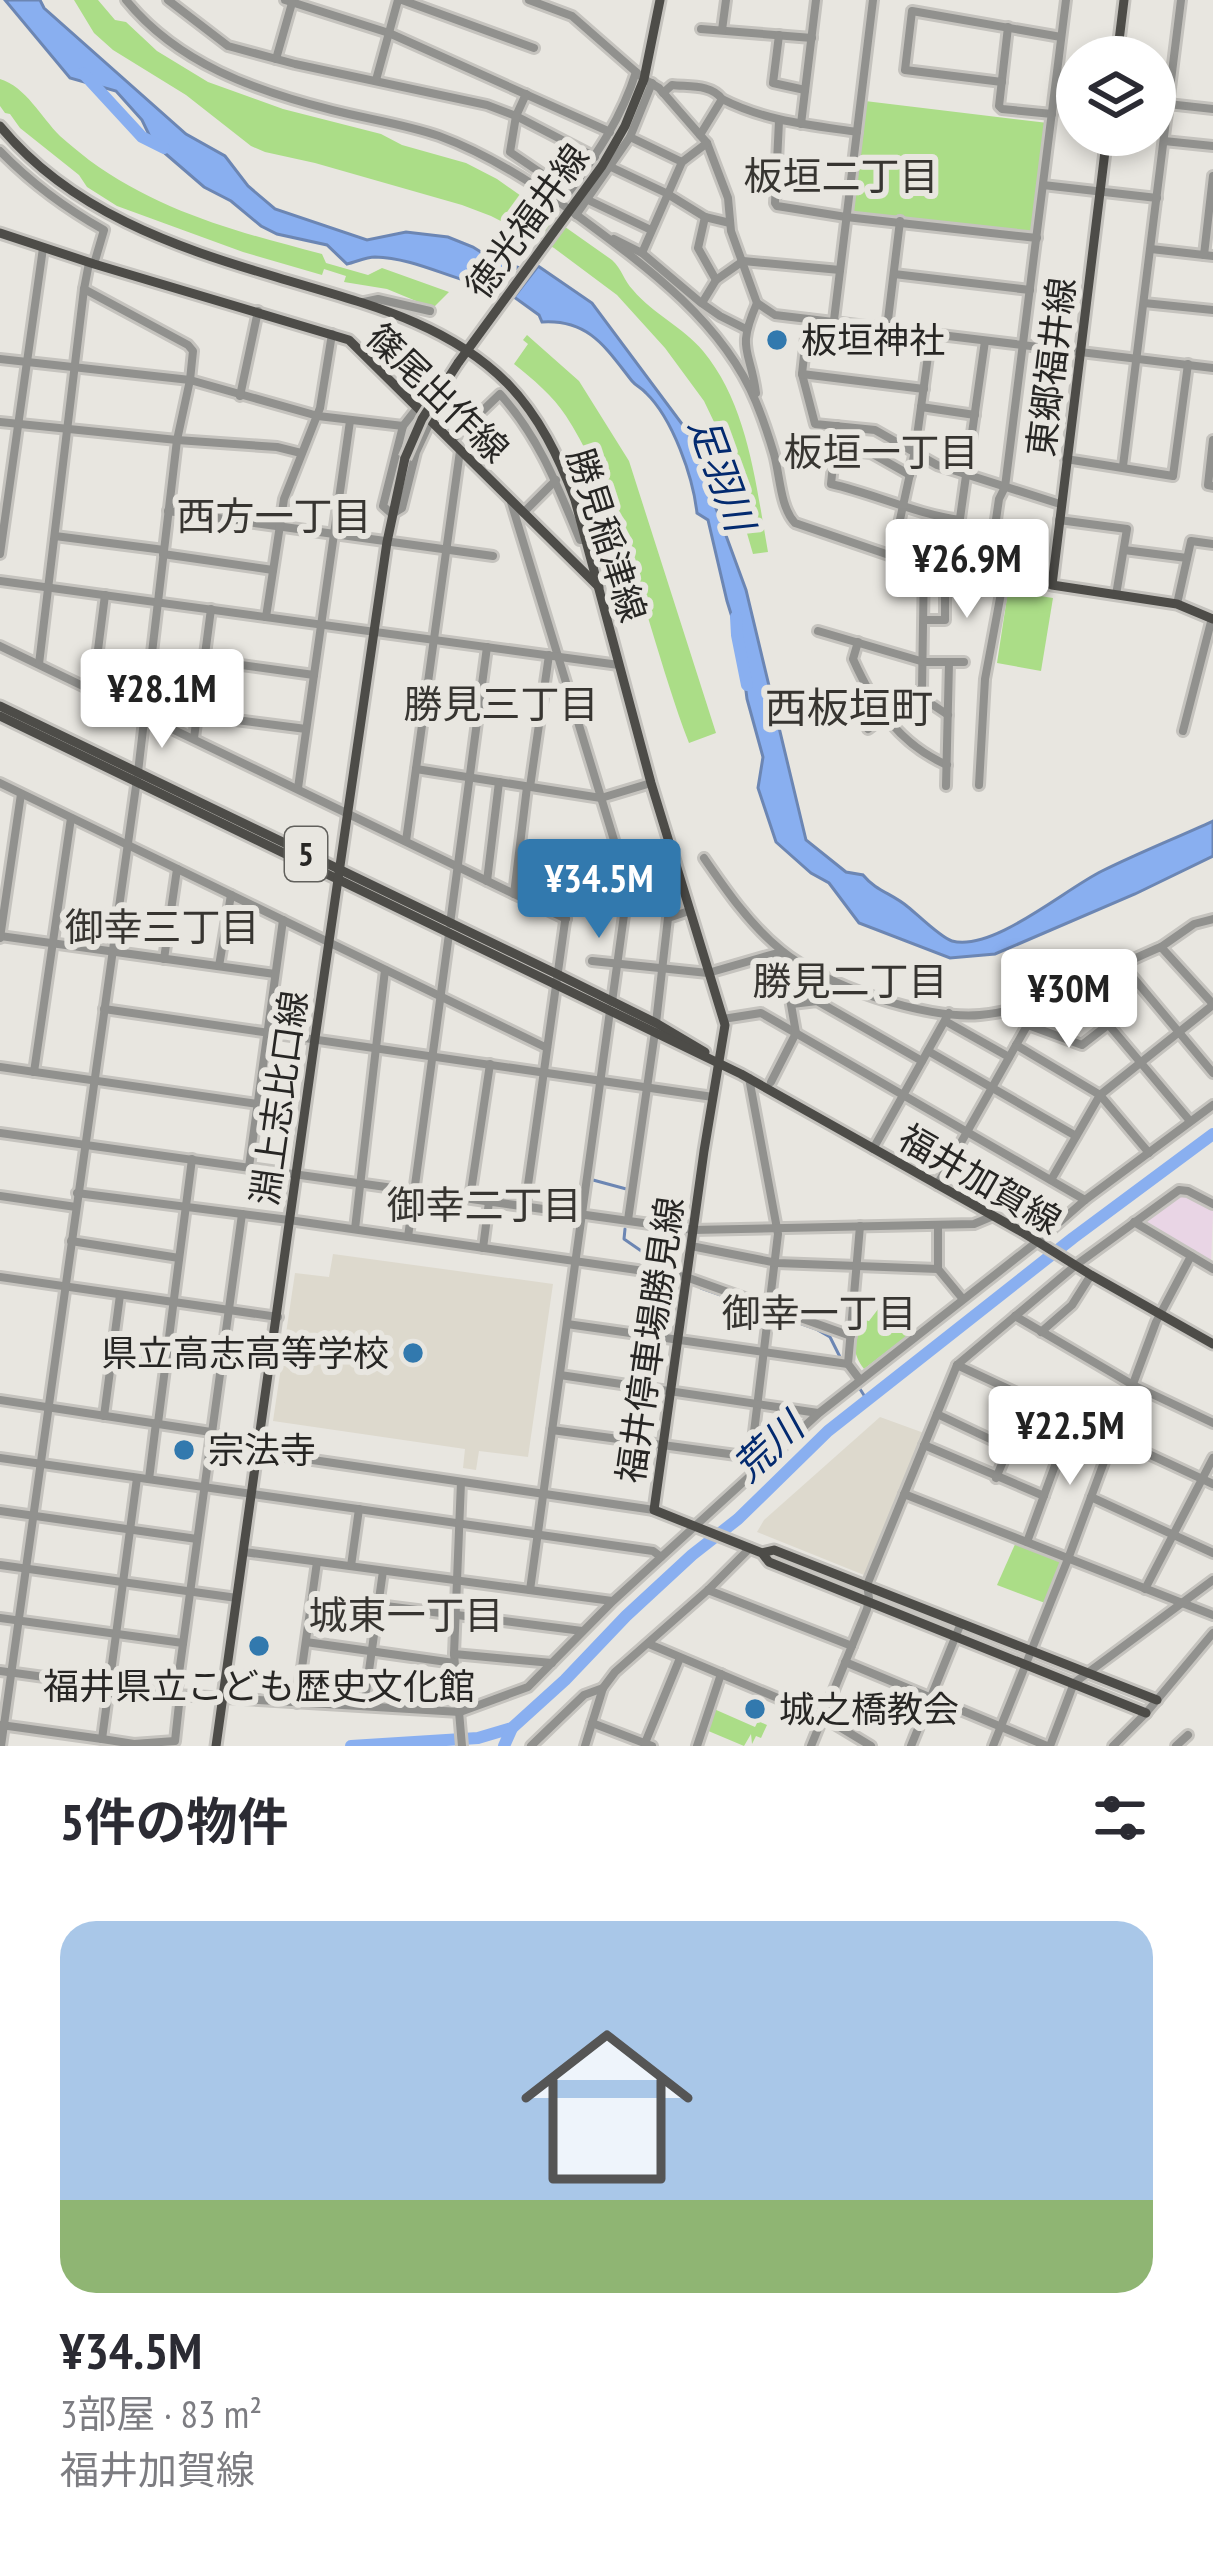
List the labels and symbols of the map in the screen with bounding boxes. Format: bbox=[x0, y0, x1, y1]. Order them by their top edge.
street label: 徳光福井線 bbox=[455, 134, 599, 307]
district label: 板垣二丁目 bbox=[743, 150, 939, 201]
street label: 東郷福井線 bbox=[1016, 275, 1085, 459]
street label: 篠尾出作線 bbox=[357, 313, 519, 472]
place label: 板垣神社 bbox=[801, 316, 945, 363]
marker: 板垣神社 bbox=[764, 327, 790, 353]
water label: 足羽川 bbox=[678, 410, 768, 541]
district label: 板垣一丁目 bbox=[783, 426, 979, 477]
street label: 勝見稲津線 bbox=[557, 442, 658, 628]
district label: 西方一丁目 bbox=[176, 490, 372, 541]
pin: ¥26.9M bbox=[869, 519, 1065, 621]
pin: ¥28.1M bbox=[64, 649, 260, 751]
district label: 勝見三丁目 bbox=[403, 678, 599, 729]
district label: 西板垣町 bbox=[765, 680, 933, 735]
road number: 5 bbox=[285, 827, 327, 881]
pin: ¥34.5M bbox=[501, 839, 697, 941]
district label: 御幸三丁目 bbox=[64, 901, 260, 952]
pin: ¥30M bbox=[998, 949, 1140, 1051]
district label: 勝見二丁目 bbox=[752, 955, 948, 1006]
street label: 淵上志比口線 bbox=[240, 988, 317, 1208]
street label: 福井加賀線 bbox=[891, 1113, 1070, 1244]
district label: 御幸二丁目 bbox=[386, 1179, 582, 1230]
street label: 福井停車場勝見線 bbox=[606, 1194, 693, 1486]
district label: 御幸一丁目 bbox=[721, 1287, 917, 1338]
place label: 県立高志高等学校 bbox=[101, 1329, 389, 1376]
marker: 県立高志高等学校 bbox=[400, 1340, 426, 1366]
pin: ¥22.5M bbox=[972, 1386, 1168, 1488]
water label: 荒川 bbox=[722, 1399, 816, 1492]
place label: 宗法寺 bbox=[208, 1426, 316, 1473]
marker: 宗法寺 bbox=[171, 1437, 197, 1463]
district label: 城東一丁目 bbox=[308, 1589, 504, 1640]
marker: 福井県立こども歴史文化館 bbox=[246, 1633, 272, 1659]
place label: 福井県立こども歴史文化館 bbox=[43, 1662, 475, 1709]
place label: 城之橋教会 bbox=[779, 1685, 959, 1732]
marker: 城之橋教会 bbox=[742, 1696, 768, 1722]

